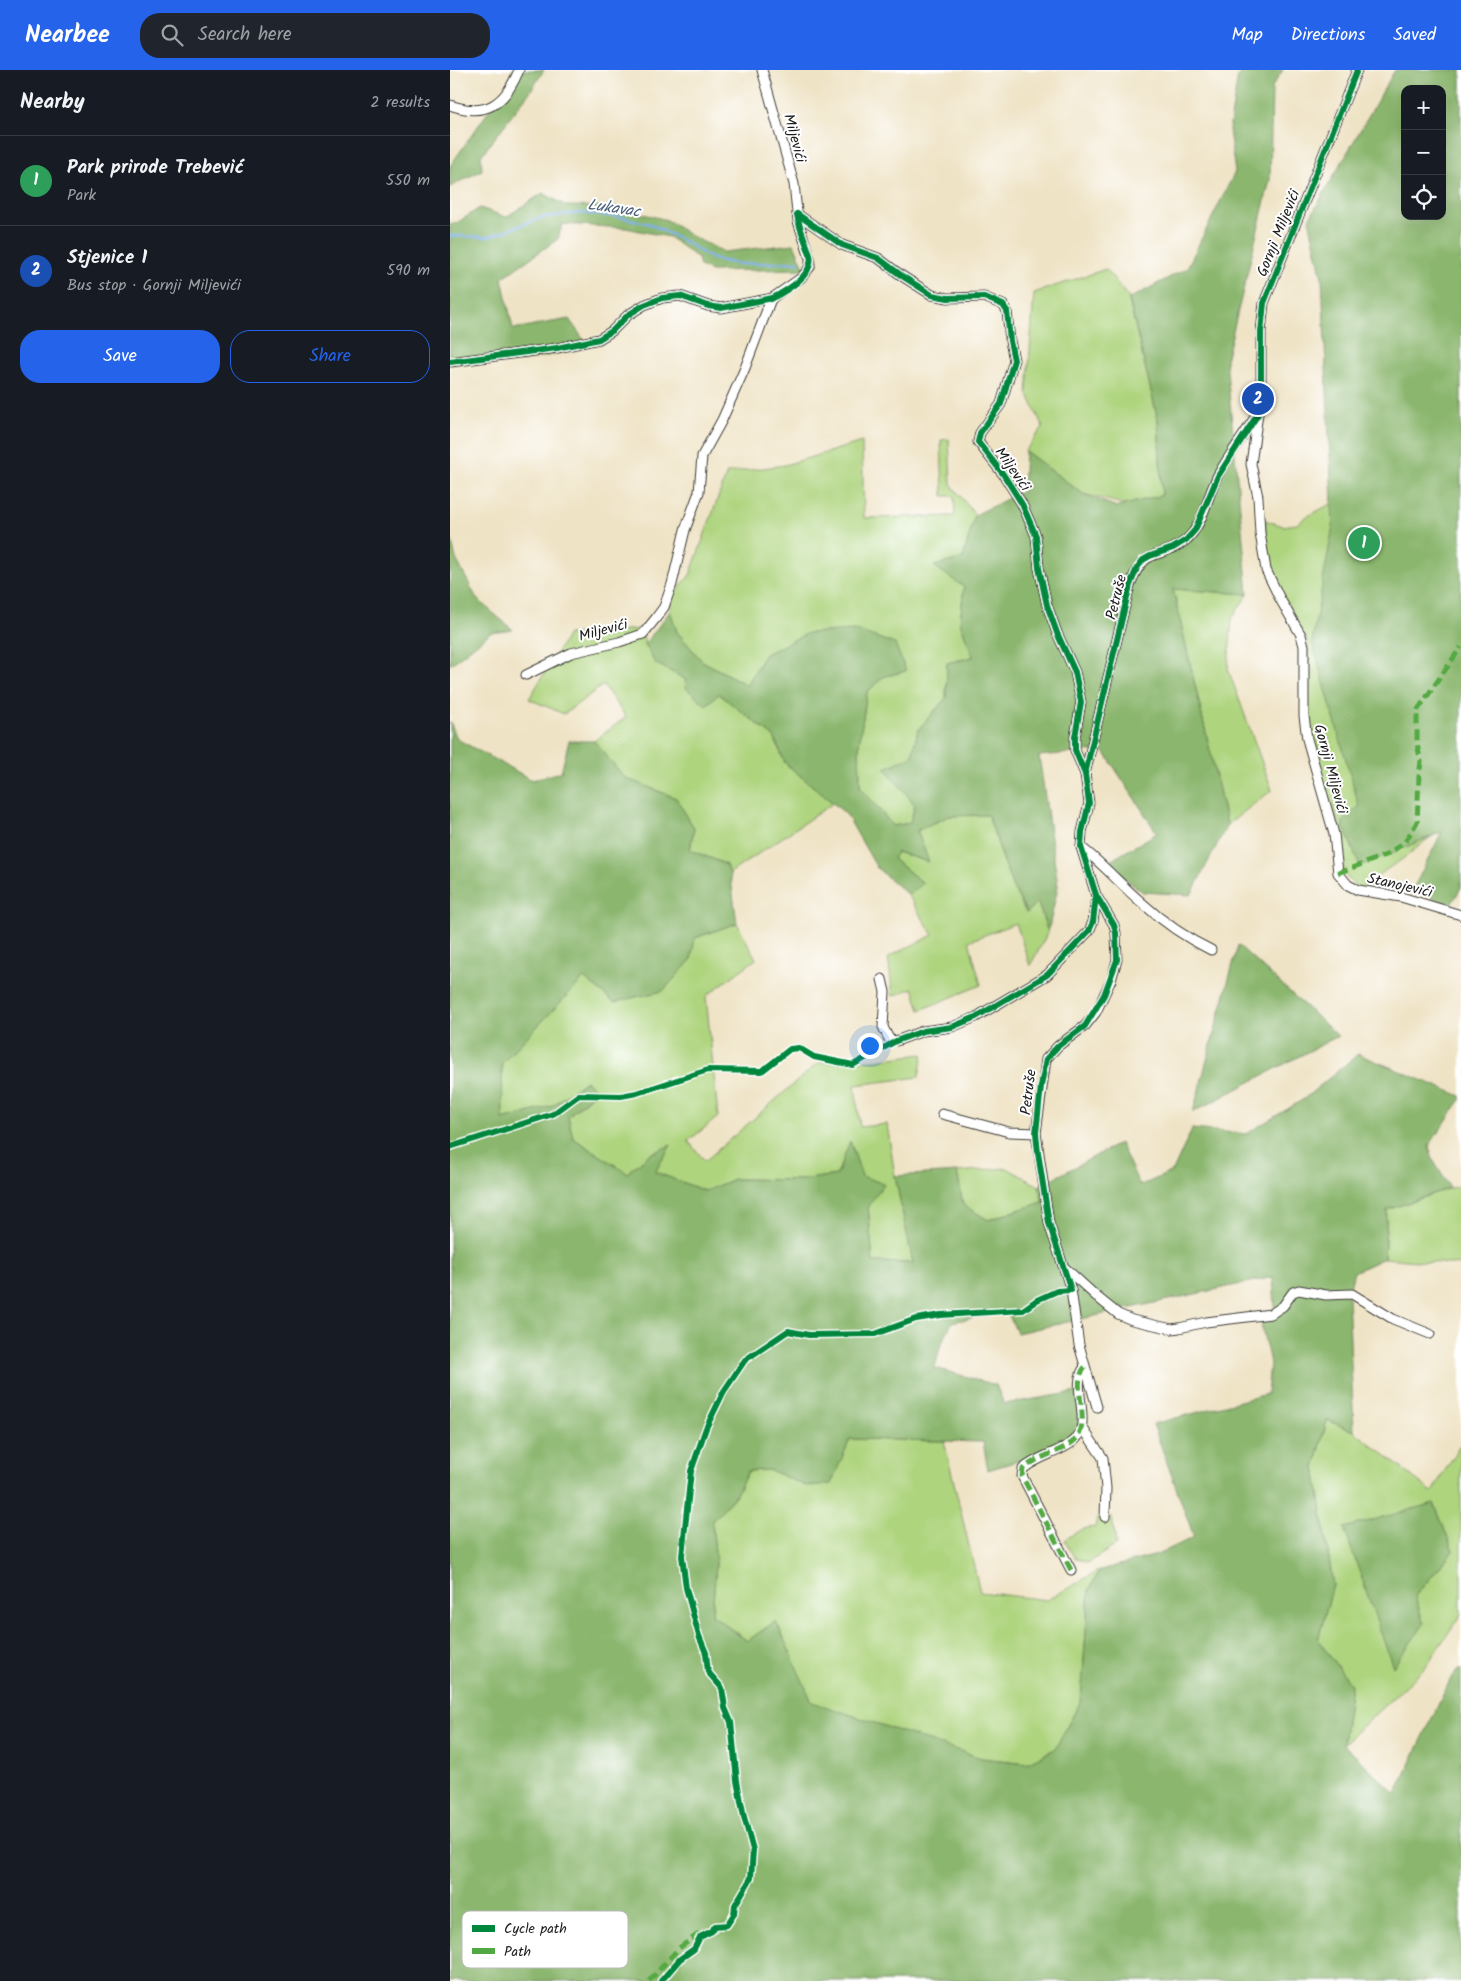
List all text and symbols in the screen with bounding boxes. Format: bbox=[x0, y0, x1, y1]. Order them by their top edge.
search box bbox=[140, 13, 490, 58]
text: Nearbee bbox=[25, 16, 110, 55]
text: Search here bbox=[198, 20, 292, 50]
icon: search bbox=[158, 21, 186, 49]
text: Map bbox=[1231, 21, 1263, 50]
text: Directions bbox=[1291, 21, 1365, 50]
text: Saved bbox=[1393, 21, 1436, 50]
map controls bbox=[1401, 85, 1446, 220]
button: + bbox=[1401, 85, 1446, 130]
text: Nearby bbox=[20, 86, 85, 119]
text: 2 results bbox=[370, 90, 430, 115]
street label: Miljevići bbox=[776, 111, 812, 167]
button: − bbox=[1401, 130, 1446, 175]
text: Park prirode Trebević bbox=[67, 153, 244, 183]
text: 1 bbox=[34, 168, 38, 193]
text: 550 m bbox=[386, 168, 430, 193]
button: locate bbox=[1401, 175, 1446, 220]
text: Park bbox=[67, 183, 96, 208]
street label: Gornji Miljevići bbox=[1251, 185, 1308, 281]
water label: Lukavac bbox=[586, 192, 644, 225]
text: Stjenice 1 bbox=[67, 243, 147, 273]
text: 2 bbox=[31, 258, 41, 283]
text: 590 m bbox=[386, 258, 430, 283]
text: Bus stop · Gornji Miljevići bbox=[67, 273, 241, 298]
button: Save bbox=[20, 330, 220, 383]
button: Share bbox=[230, 330, 430, 383]
pin: 2 bbox=[1242, 380, 1274, 418]
street label: Miljevići bbox=[988, 442, 1037, 498]
pin: 1 bbox=[1348, 524, 1380, 562]
street label: Petruše bbox=[1100, 572, 1134, 622]
street label: Miljevići bbox=[576, 613, 632, 649]
street label: Gornji Miljevići bbox=[1307, 722, 1354, 818]
street label: Stanojevići bbox=[1365, 867, 1436, 905]
your location bbox=[857, 1033, 883, 1059]
street label: Petruše bbox=[1014, 1068, 1044, 1116]
legend bbox=[462, 1911, 628, 1968]
text: Cycle path bbox=[504, 1918, 567, 1940]
text: Path bbox=[504, 1941, 531, 1963]

